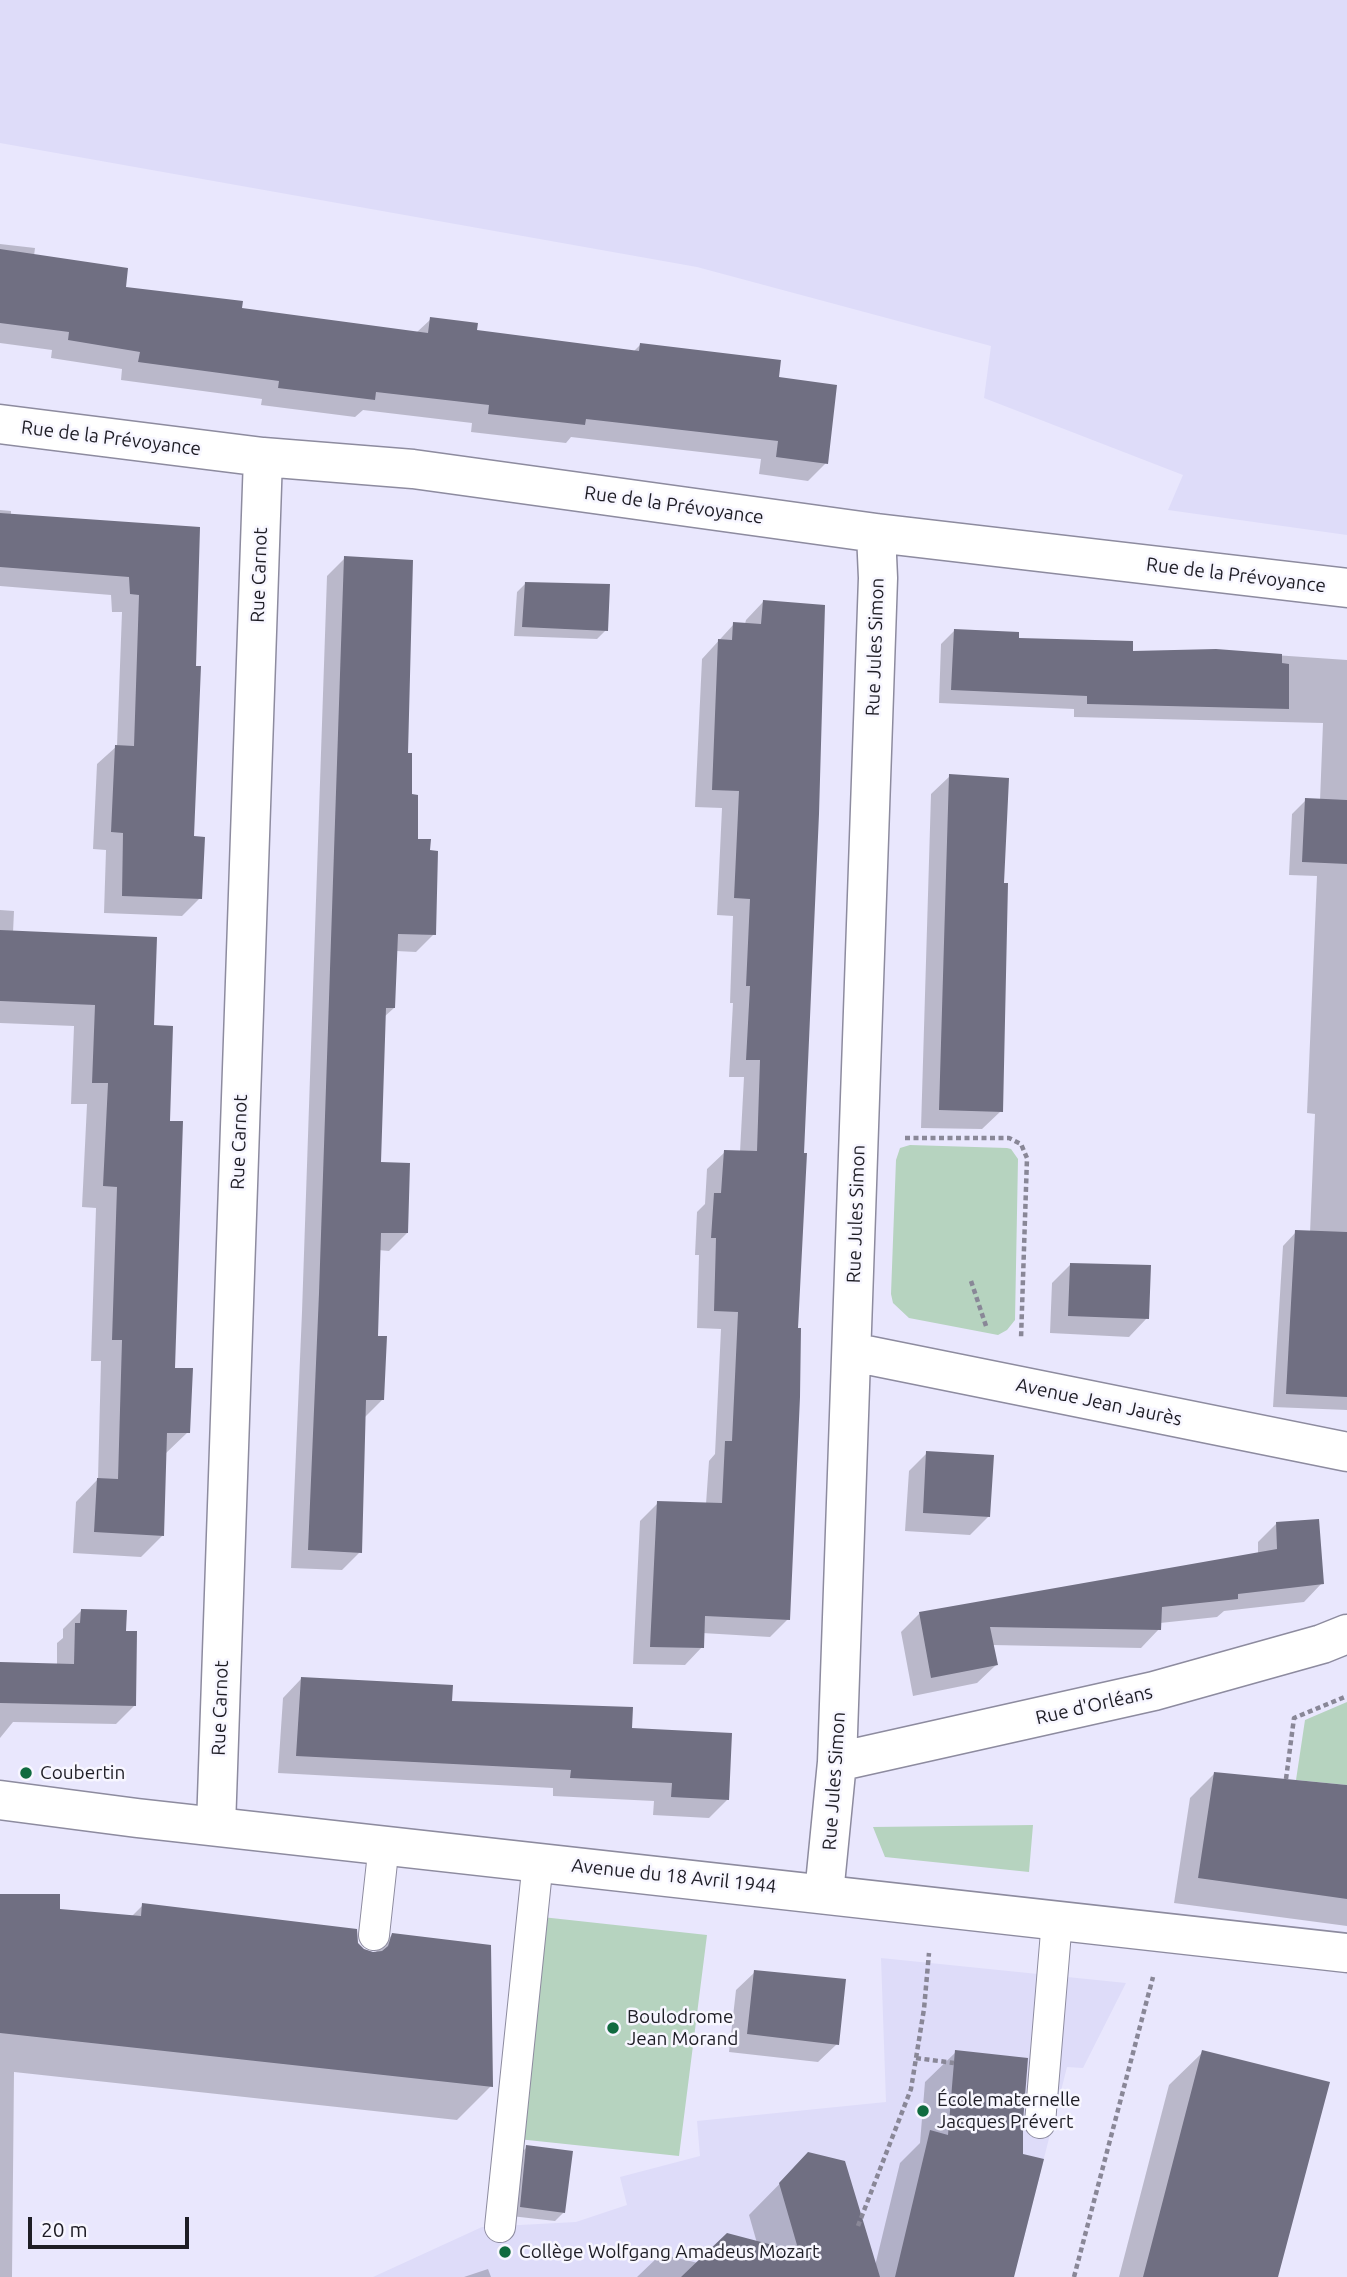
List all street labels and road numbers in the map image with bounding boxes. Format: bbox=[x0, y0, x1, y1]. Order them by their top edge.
street label: Rue de la Prévoyance bbox=[20, 416, 202, 460]
street label: Rue de la Prévoyance bbox=[583, 481, 765, 529]
street label: Rue Carnot bbox=[246, 527, 272, 623]
street label: Rue de la Prévoyance bbox=[1145, 553, 1327, 597]
street label: Rue Jules Simon bbox=[861, 577, 889, 717]
street label: Rue Carnot bbox=[226, 1094, 252, 1190]
street label: Rue Jules Simon bbox=[842, 1144, 870, 1284]
street label: Avenue Jean Jaurès bbox=[1014, 1373, 1184, 1431]
street label: Rue Carnot bbox=[207, 1660, 233, 1756]
street label: Rue d'Orléans bbox=[1033, 1680, 1155, 1730]
street label: Rue Jules Simon bbox=[818, 1711, 850, 1851]
street label: Avenue du 18 Avril 1944 bbox=[570, 1854, 778, 1898]

